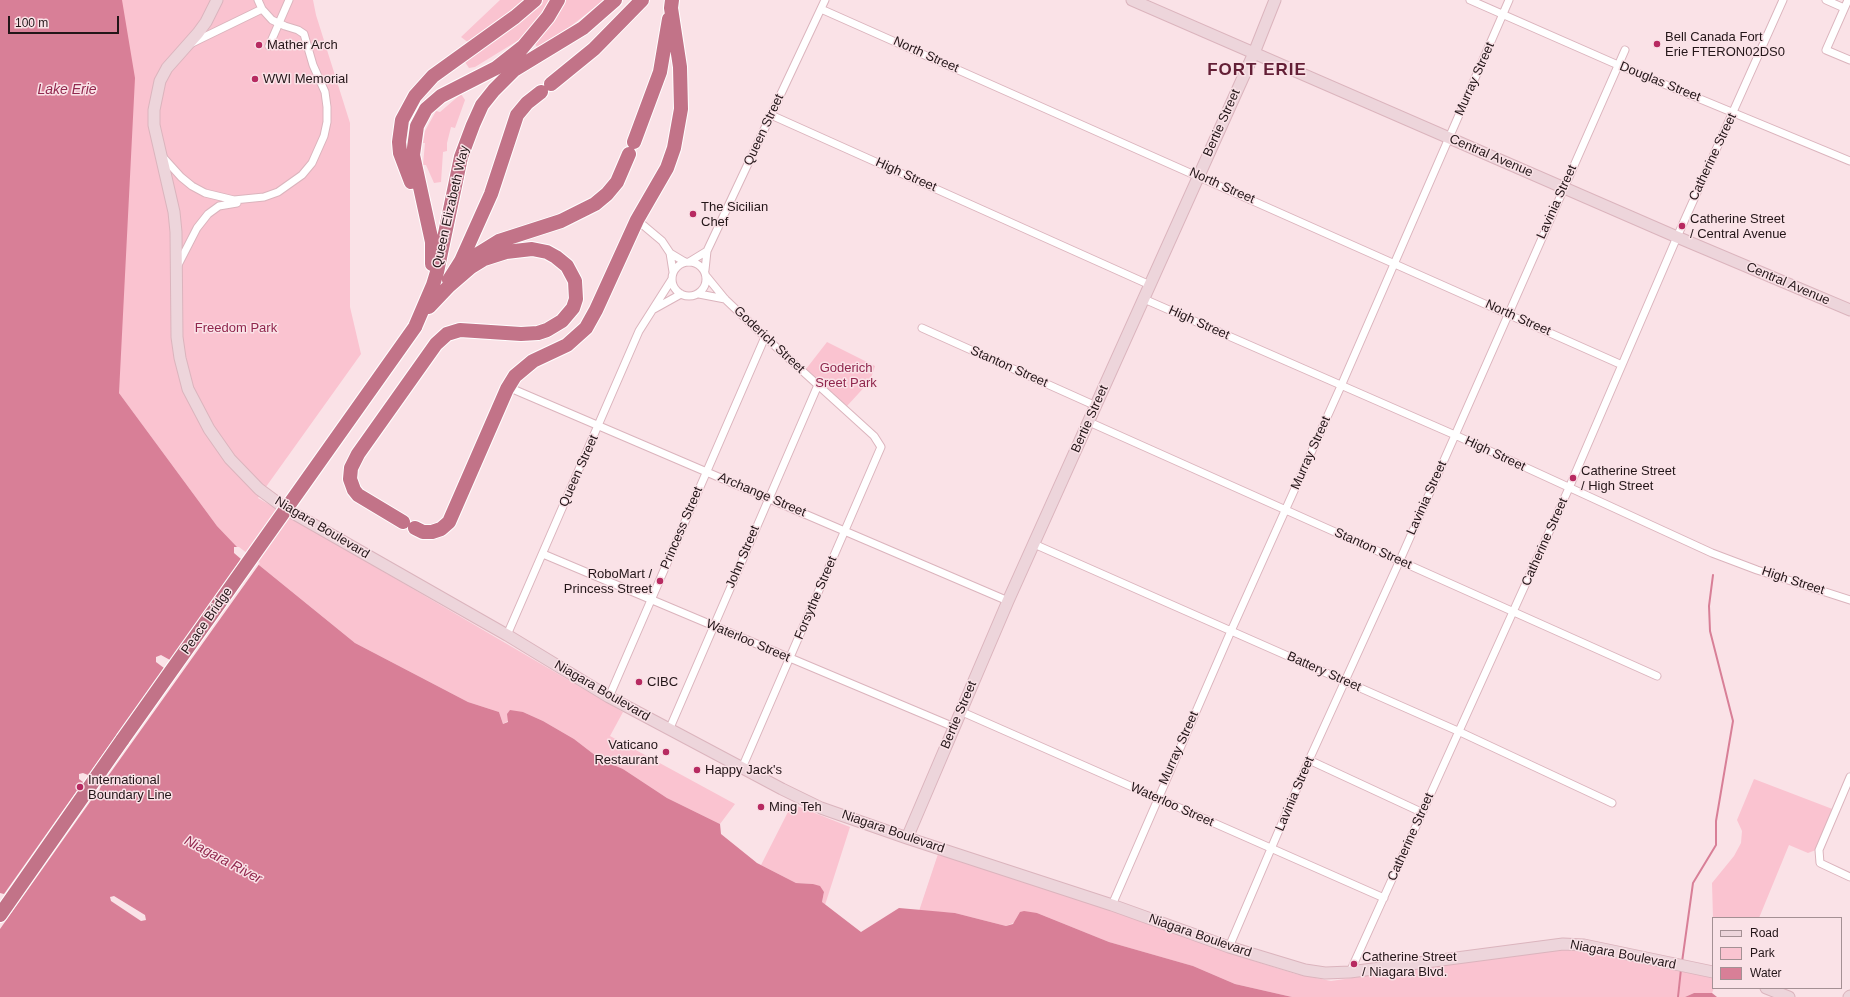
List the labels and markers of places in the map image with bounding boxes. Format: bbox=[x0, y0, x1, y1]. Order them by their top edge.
place label: Bell Canada Fort Erie FTERON02DS0 bbox=[1665, 29, 1785, 60]
place label: Mather Arch bbox=[267, 37, 338, 53]
marker: Bell Canada Fort Erie FTERON02DS0 bbox=[1652, 39, 1662, 49]
marker: Mather Arch bbox=[254, 40, 264, 50]
place label: WWI Memorial bbox=[263, 71, 348, 87]
marker: WWI Memorial bbox=[250, 74, 260, 84]
place label: The Sicilian Chef bbox=[701, 199, 768, 230]
marker: The Sicilian Chef bbox=[688, 209, 698, 219]
place label: Catherine Street / Central Avenue bbox=[1690, 211, 1787, 242]
marker: Catherine Street / Central Avenue bbox=[1677, 221, 1687, 231]
place label: Catherine Street / High Street bbox=[1581, 463, 1676, 494]
marker: Catherine Street / High Street bbox=[1568, 473, 1578, 483]
place label: RoboMart / Princess Street bbox=[564, 566, 652, 597]
marker: RoboMart / Princess Street bbox=[655, 576, 665, 586]
place label: CIBC bbox=[647, 674, 678, 690]
marker: CIBC bbox=[634, 677, 644, 687]
place label: Vaticano Restaurant bbox=[594, 737, 658, 768]
marker: Vaticano Restaurant bbox=[661, 747, 671, 757]
place label: Happy Jack's bbox=[705, 762, 782, 778]
marker: Happy Jack's bbox=[692, 765, 702, 775]
place label: International Boundary Line bbox=[88, 772, 172, 803]
marker: International Boundary Line bbox=[75, 782, 85, 792]
place label: Ming Teh bbox=[769, 799, 822, 815]
marker: Ming Teh bbox=[756, 802, 766, 812]
place label: Catherine Street / Niagara Blvd. bbox=[1362, 949, 1457, 980]
marker: Catherine Street / Niagara Blvd. bbox=[1349, 959, 1359, 969]

